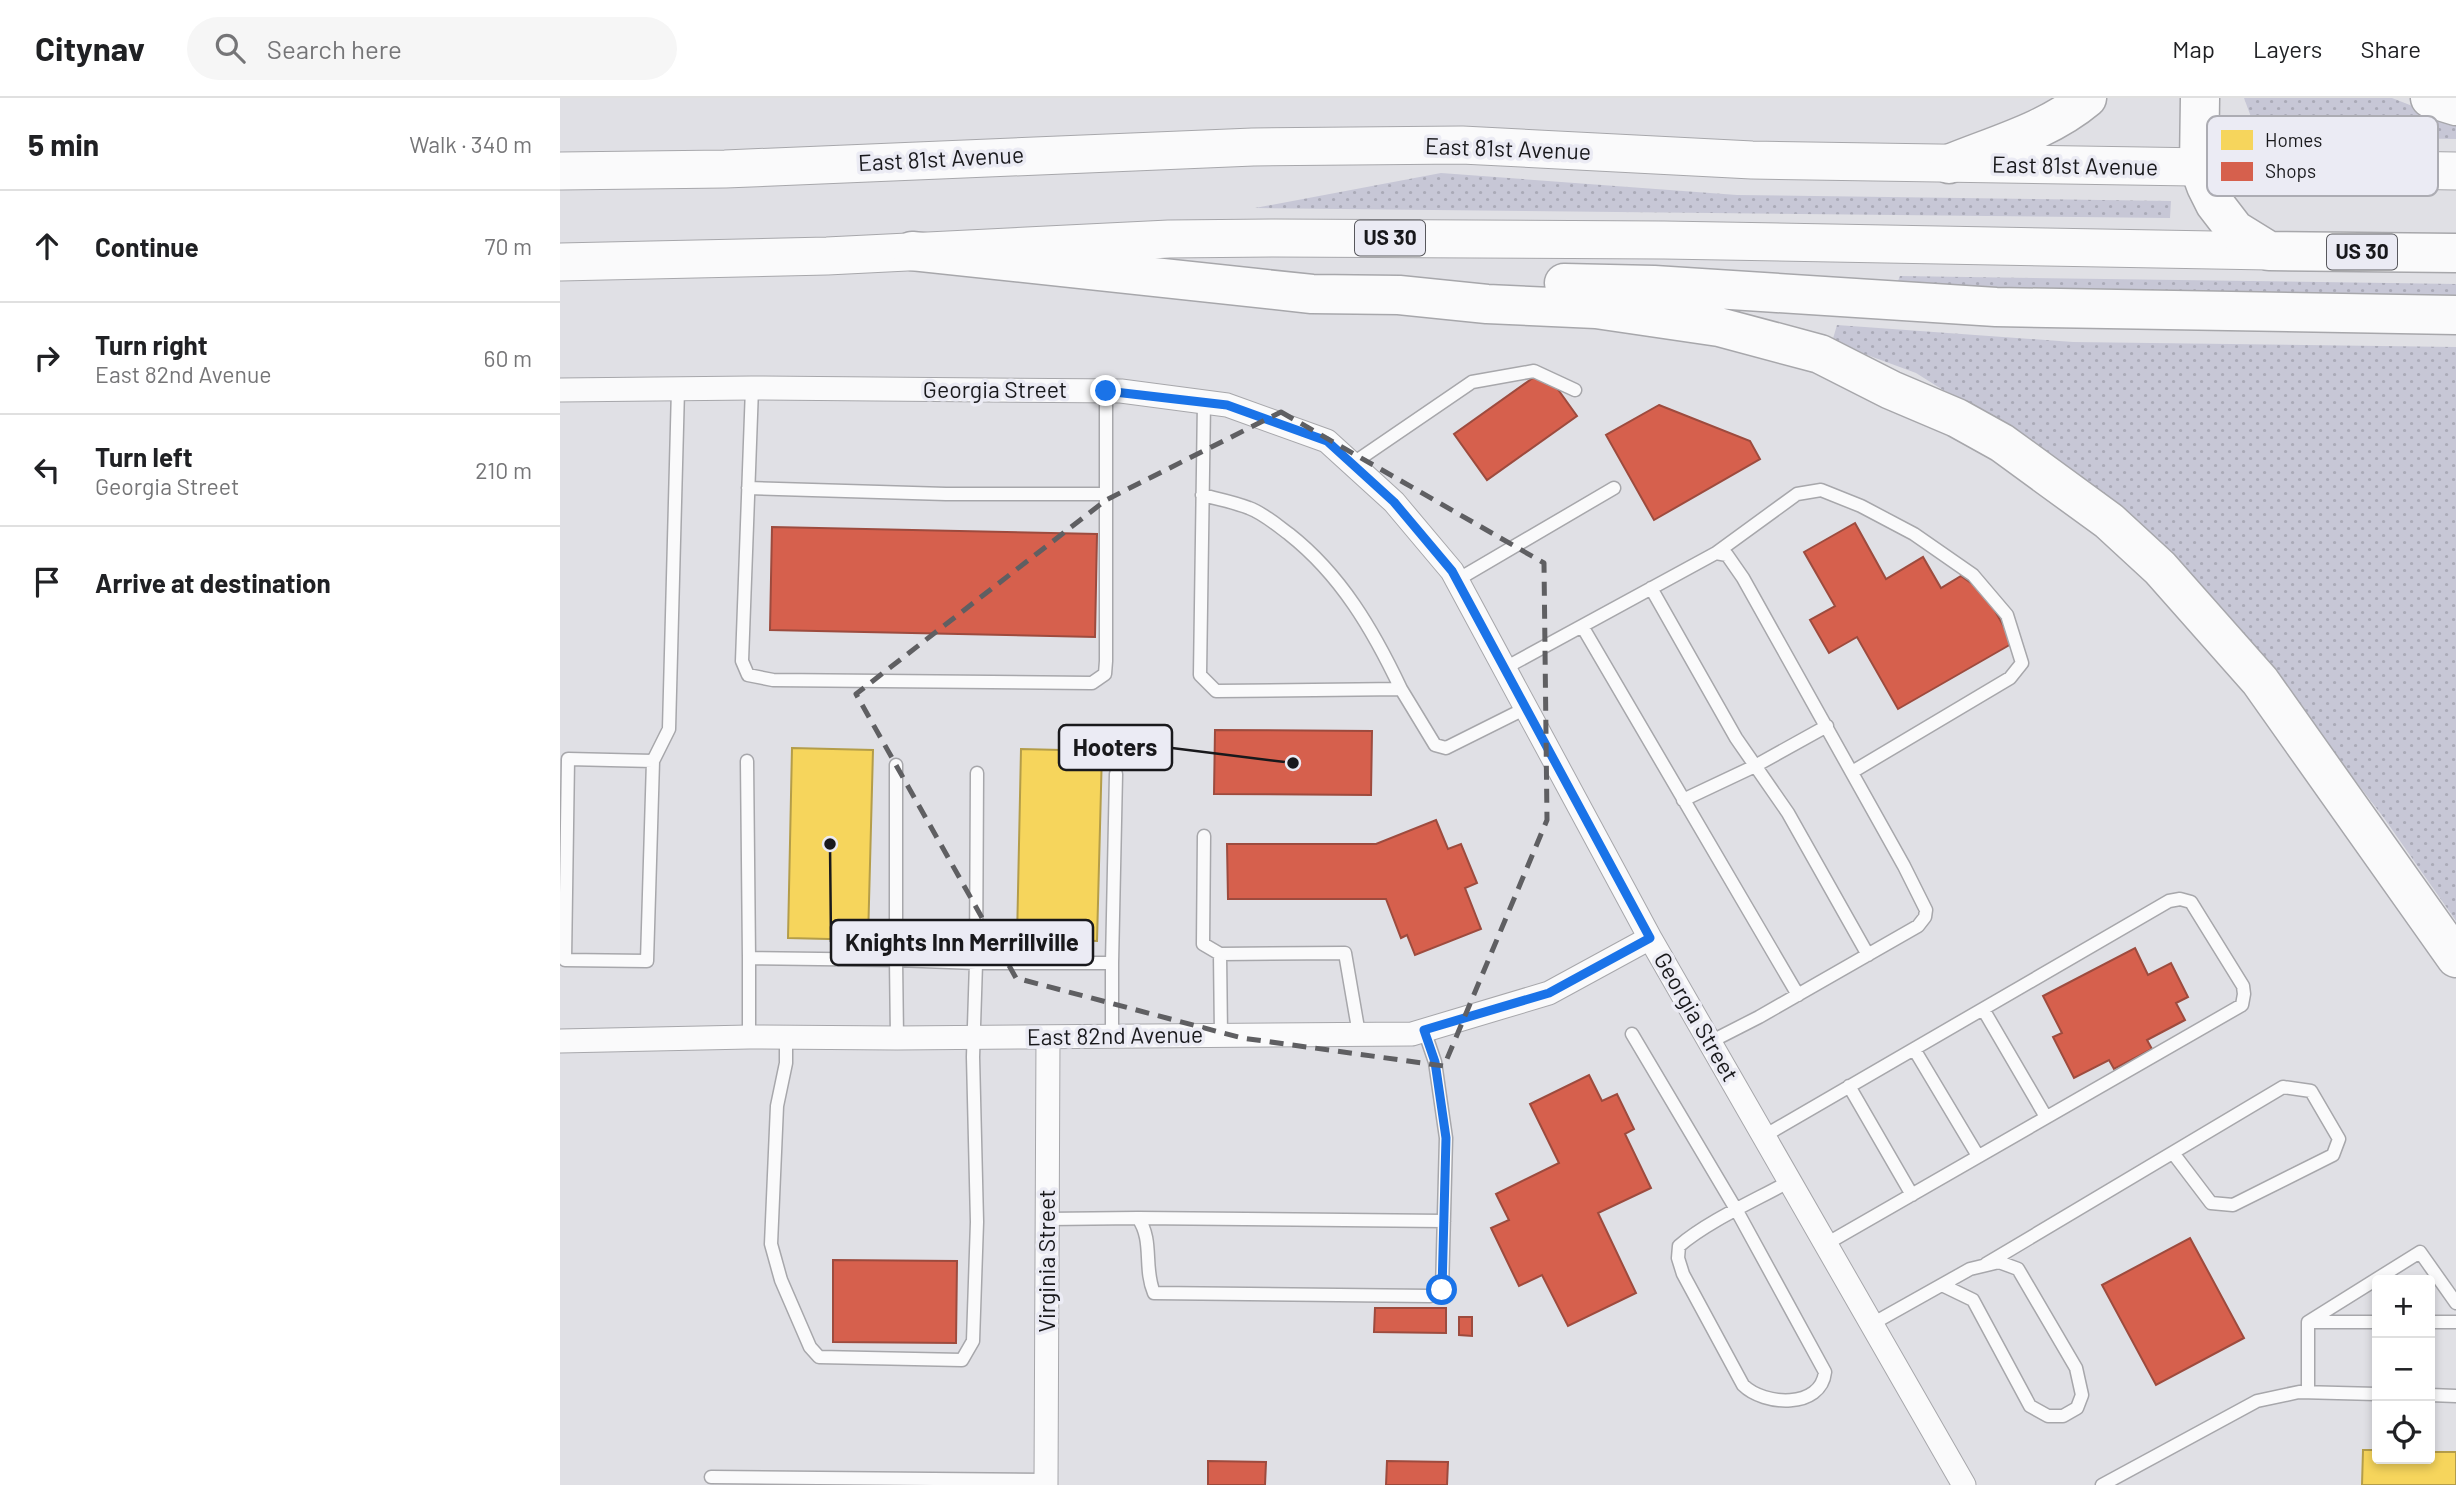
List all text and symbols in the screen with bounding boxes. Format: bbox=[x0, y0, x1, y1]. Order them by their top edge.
search box bbox=[187, 17, 677, 80]
text: Citynav bbox=[35, 28, 145, 68]
icon: search bbox=[211, 29, 249, 67]
text: Search here bbox=[267, 33, 402, 64]
text: Map bbox=[2172, 34, 2215, 63]
text: Layers bbox=[2253, 34, 2322, 63]
text: Share bbox=[2360, 34, 2421, 63]
legend bbox=[2207, 116, 2438, 196]
text: 5 min bbox=[28, 126, 99, 162]
text: Homes bbox=[2265, 128, 2322, 151]
text: Walk · 340 m bbox=[409, 130, 532, 158]
street label: East 81st Avenue bbox=[1425, 131, 1592, 165]
street label: East 81st Avenue bbox=[857, 140, 1025, 176]
street label: East 81st Avenue bbox=[1992, 150, 2158, 180]
text: Shops bbox=[2265, 159, 2316, 182]
road number: US 30 bbox=[1355, 220, 1425, 256]
icon: ahead bbox=[28, 227, 66, 265]
text: Continue bbox=[95, 231, 199, 262]
text: 70 m bbox=[485, 232, 532, 260]
road number: US 30 bbox=[2327, 234, 2397, 270]
text: Turn right bbox=[95, 329, 208, 360]
icon: right bbox=[28, 339, 66, 377]
text: 60 m bbox=[484, 344, 532, 372]
text: East 82nd Avenue bbox=[95, 360, 271, 388]
street label: Georgia Street bbox=[923, 375, 1067, 403]
route end bbox=[1090, 375, 1121, 406]
text: Turn left bbox=[95, 441, 193, 472]
icon: left bbox=[28, 451, 66, 489]
text: 210 m bbox=[475, 456, 532, 484]
text: Georgia Street bbox=[95, 472, 239, 500]
icon: arrive bbox=[28, 563, 66, 601]
text: Arrive at destination bbox=[95, 567, 331, 598]
callout: Hooters bbox=[1059, 725, 1172, 770]
text: Hooters bbox=[1073, 732, 1157, 761]
callout: Knights Inn Merrillville bbox=[831, 920, 1093, 965]
text: Knights Inn Merrillville bbox=[845, 927, 1079, 956]
street label: Georgia Street bbox=[1649, 947, 1745, 1086]
street label: East 82nd Avenue bbox=[1027, 1019, 1203, 1051]
street label: Virginia Street bbox=[1032, 1189, 1060, 1333]
route start bbox=[1426, 1274, 1457, 1305]
map controls bbox=[2372, 1275, 2435, 1464]
button: + bbox=[2372, 1275, 2435, 1338]
button: − bbox=[2372, 1338, 2435, 1401]
button: locate bbox=[2372, 1401, 2435, 1464]

